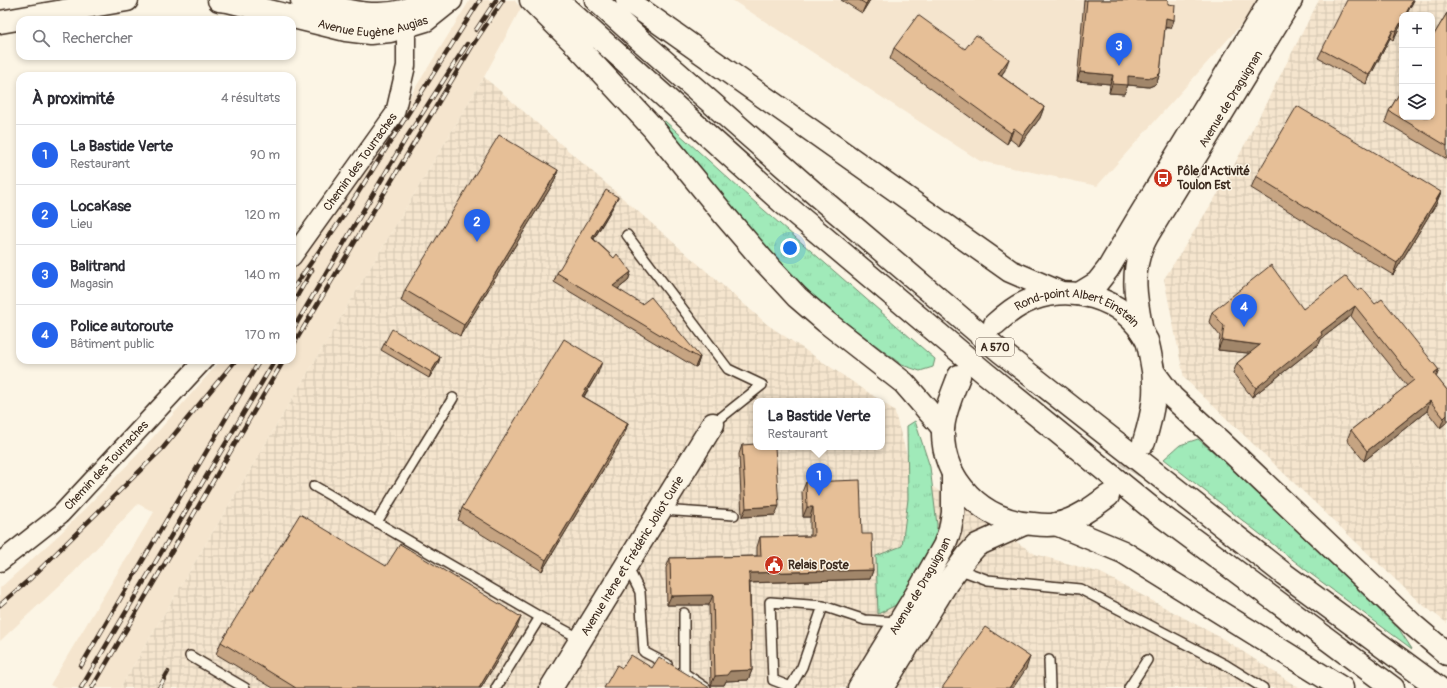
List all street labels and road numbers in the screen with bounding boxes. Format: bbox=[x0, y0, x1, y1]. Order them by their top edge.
street label: Avenue Eugène Augias bbox=[316, 13, 430, 41]
street label: Avenue de Draguignan bbox=[1196, 48, 1266, 150]
street label: Chemin des Tourraches bbox=[320, 110, 401, 214]
street label: Rond-point Albert Einstein bbox=[1012, 286, 1142, 331]
road number: A 570 bbox=[976, 338, 1014, 356]
street label: Chemin des Tourraches bbox=[61, 417, 152, 514]
street label: Avenue Irène et Frédéric Joliot Curie bbox=[578, 473, 687, 639]
street label: Avenue de Draguignan bbox=[886, 535, 955, 638]

